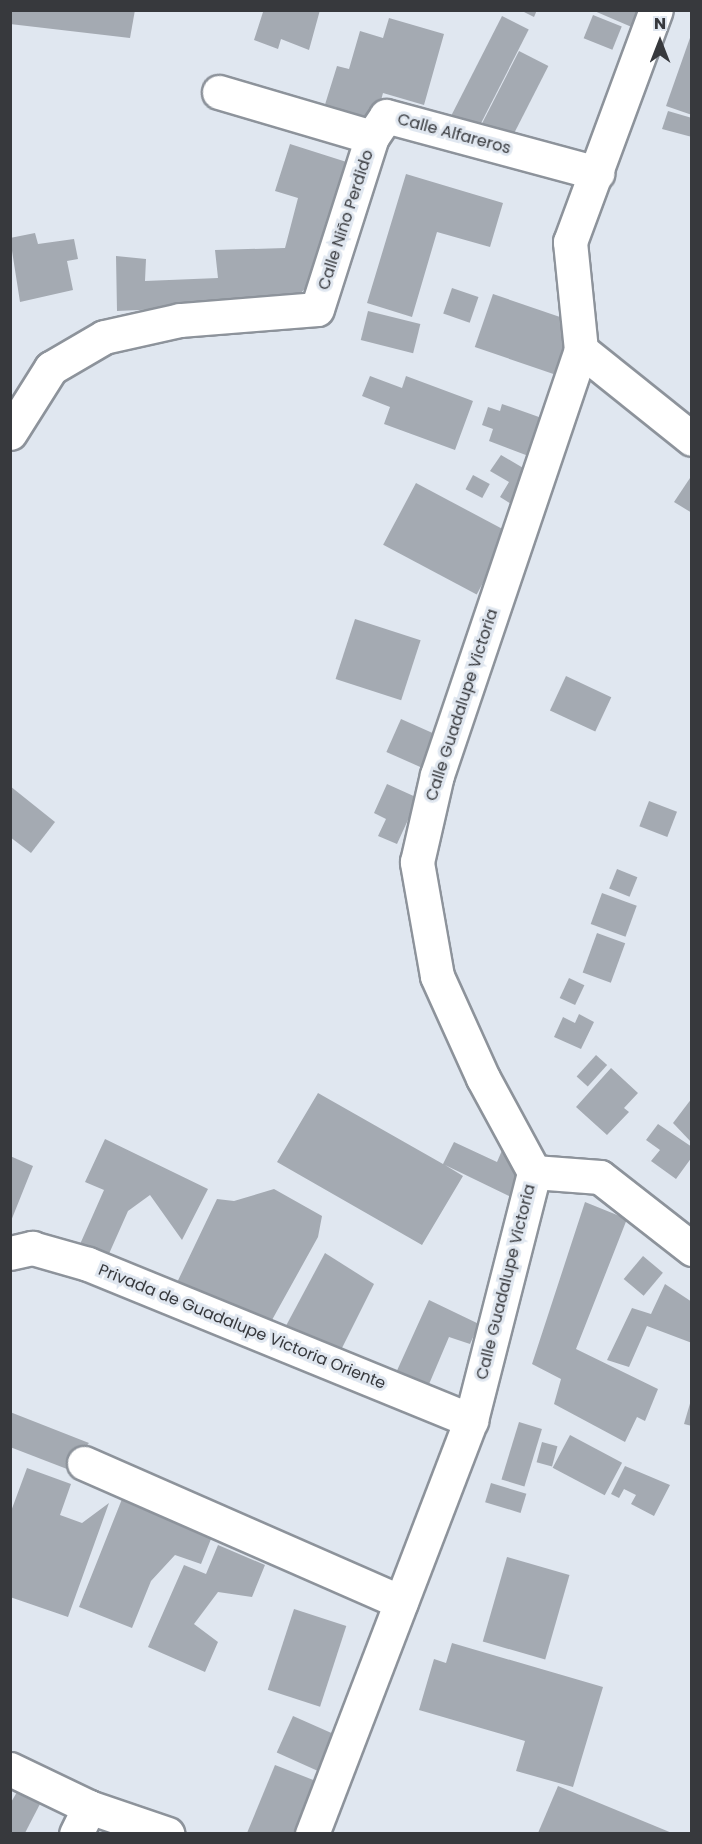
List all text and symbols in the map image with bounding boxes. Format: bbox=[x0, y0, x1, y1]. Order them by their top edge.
north arrow bbox=[630, 12, 690, 72]
text: N bbox=[654, 12, 666, 35]
street label: Calle Alfareros bbox=[395, 110, 513, 158]
street label: Calle Niño Perdido bbox=[314, 148, 378, 292]
street label: Calle Guadalupe Victoria bbox=[422, 607, 502, 803]
street label: Calle Guadalupe Victoria bbox=[472, 1182, 540, 1382]
street label: Privada de Guadalupe Victoria Oriente bbox=[96, 1260, 388, 1394]

